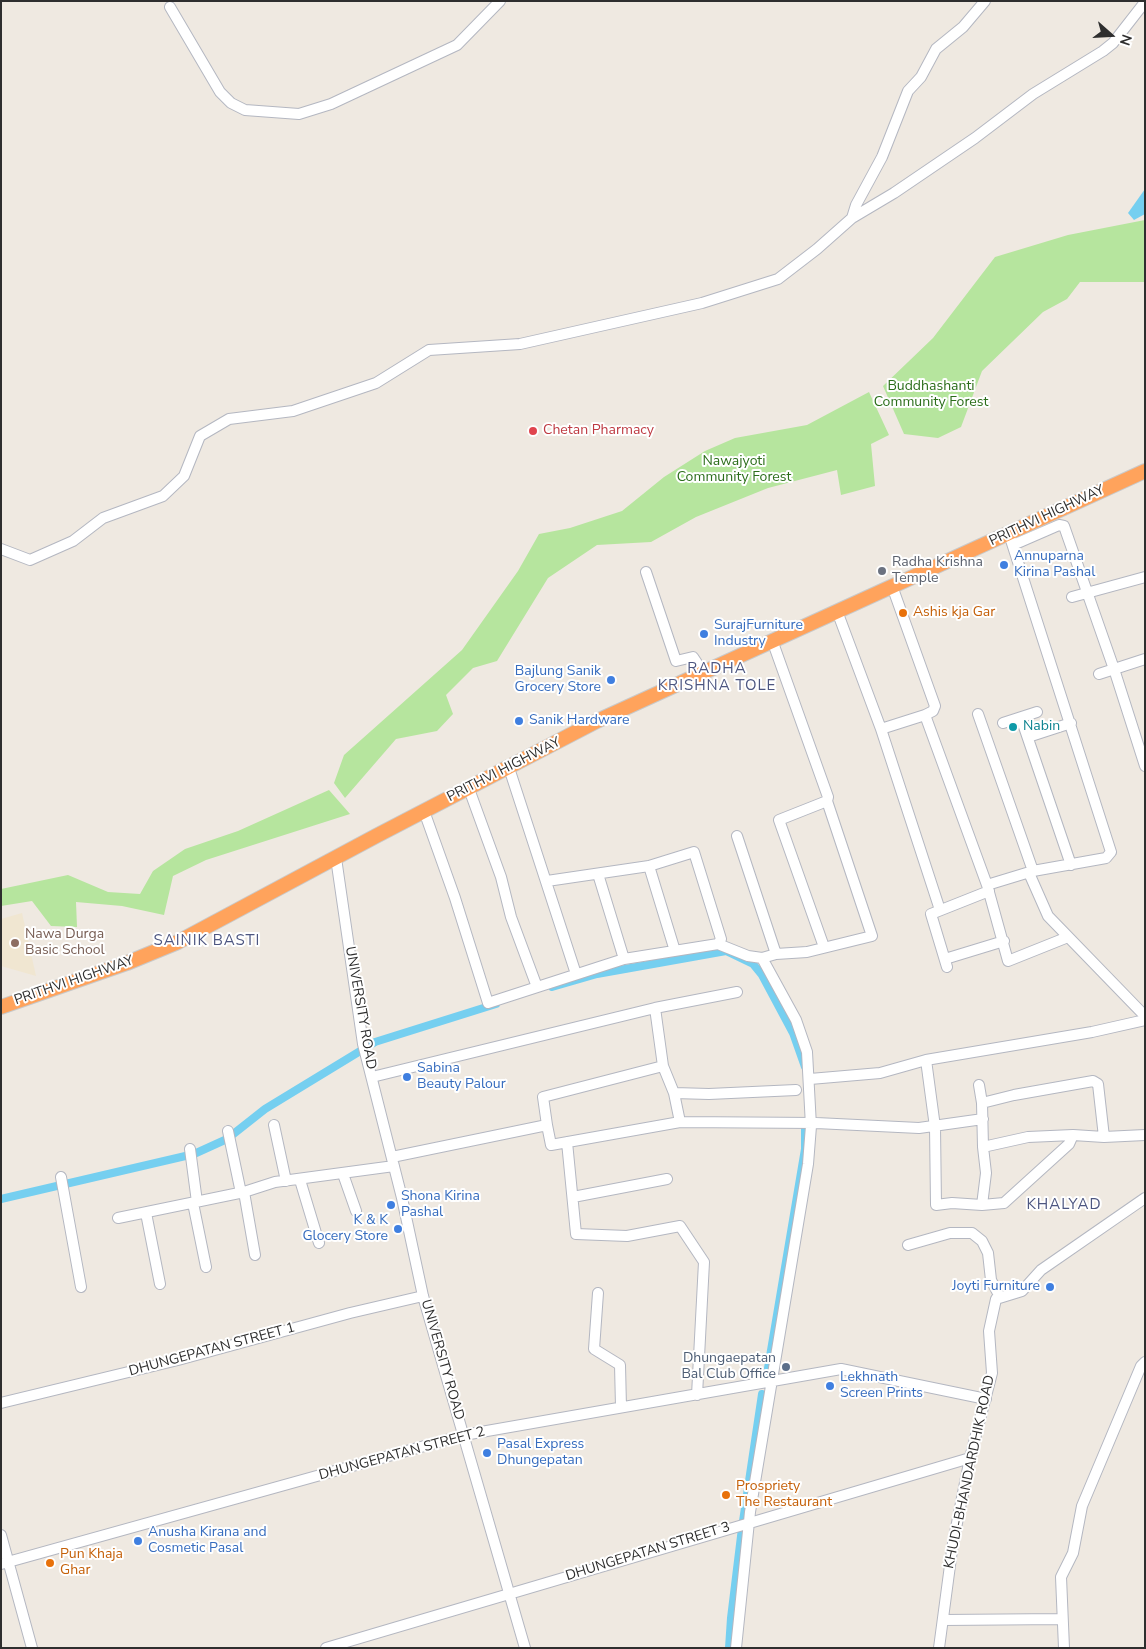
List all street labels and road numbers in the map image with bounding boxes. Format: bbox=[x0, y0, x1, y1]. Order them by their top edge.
street label: PRITHVI HIGHWAY bbox=[987, 482, 1107, 550]
street label: PRITHVI HIGHWAY bbox=[444, 734, 564, 806]
street label: UNIVERSITY ROAD bbox=[341, 945, 379, 1071]
street label: PRITHVI HIGHWAY bbox=[12, 953, 136, 1009]
street label: UNIVERSITY ROAD bbox=[417, 1298, 467, 1422]
street label: DHUNGEPATAN STREET 1 bbox=[127, 1320, 297, 1380]
street label: KHUDI-BHANDARDHIK ROAD bbox=[941, 1374, 999, 1570]
street label: DHUNGEPATAN STREET 2 bbox=[317, 1424, 487, 1484]
street label: DHUNGEPATAN STREET 3 bbox=[564, 1519, 732, 1585]

